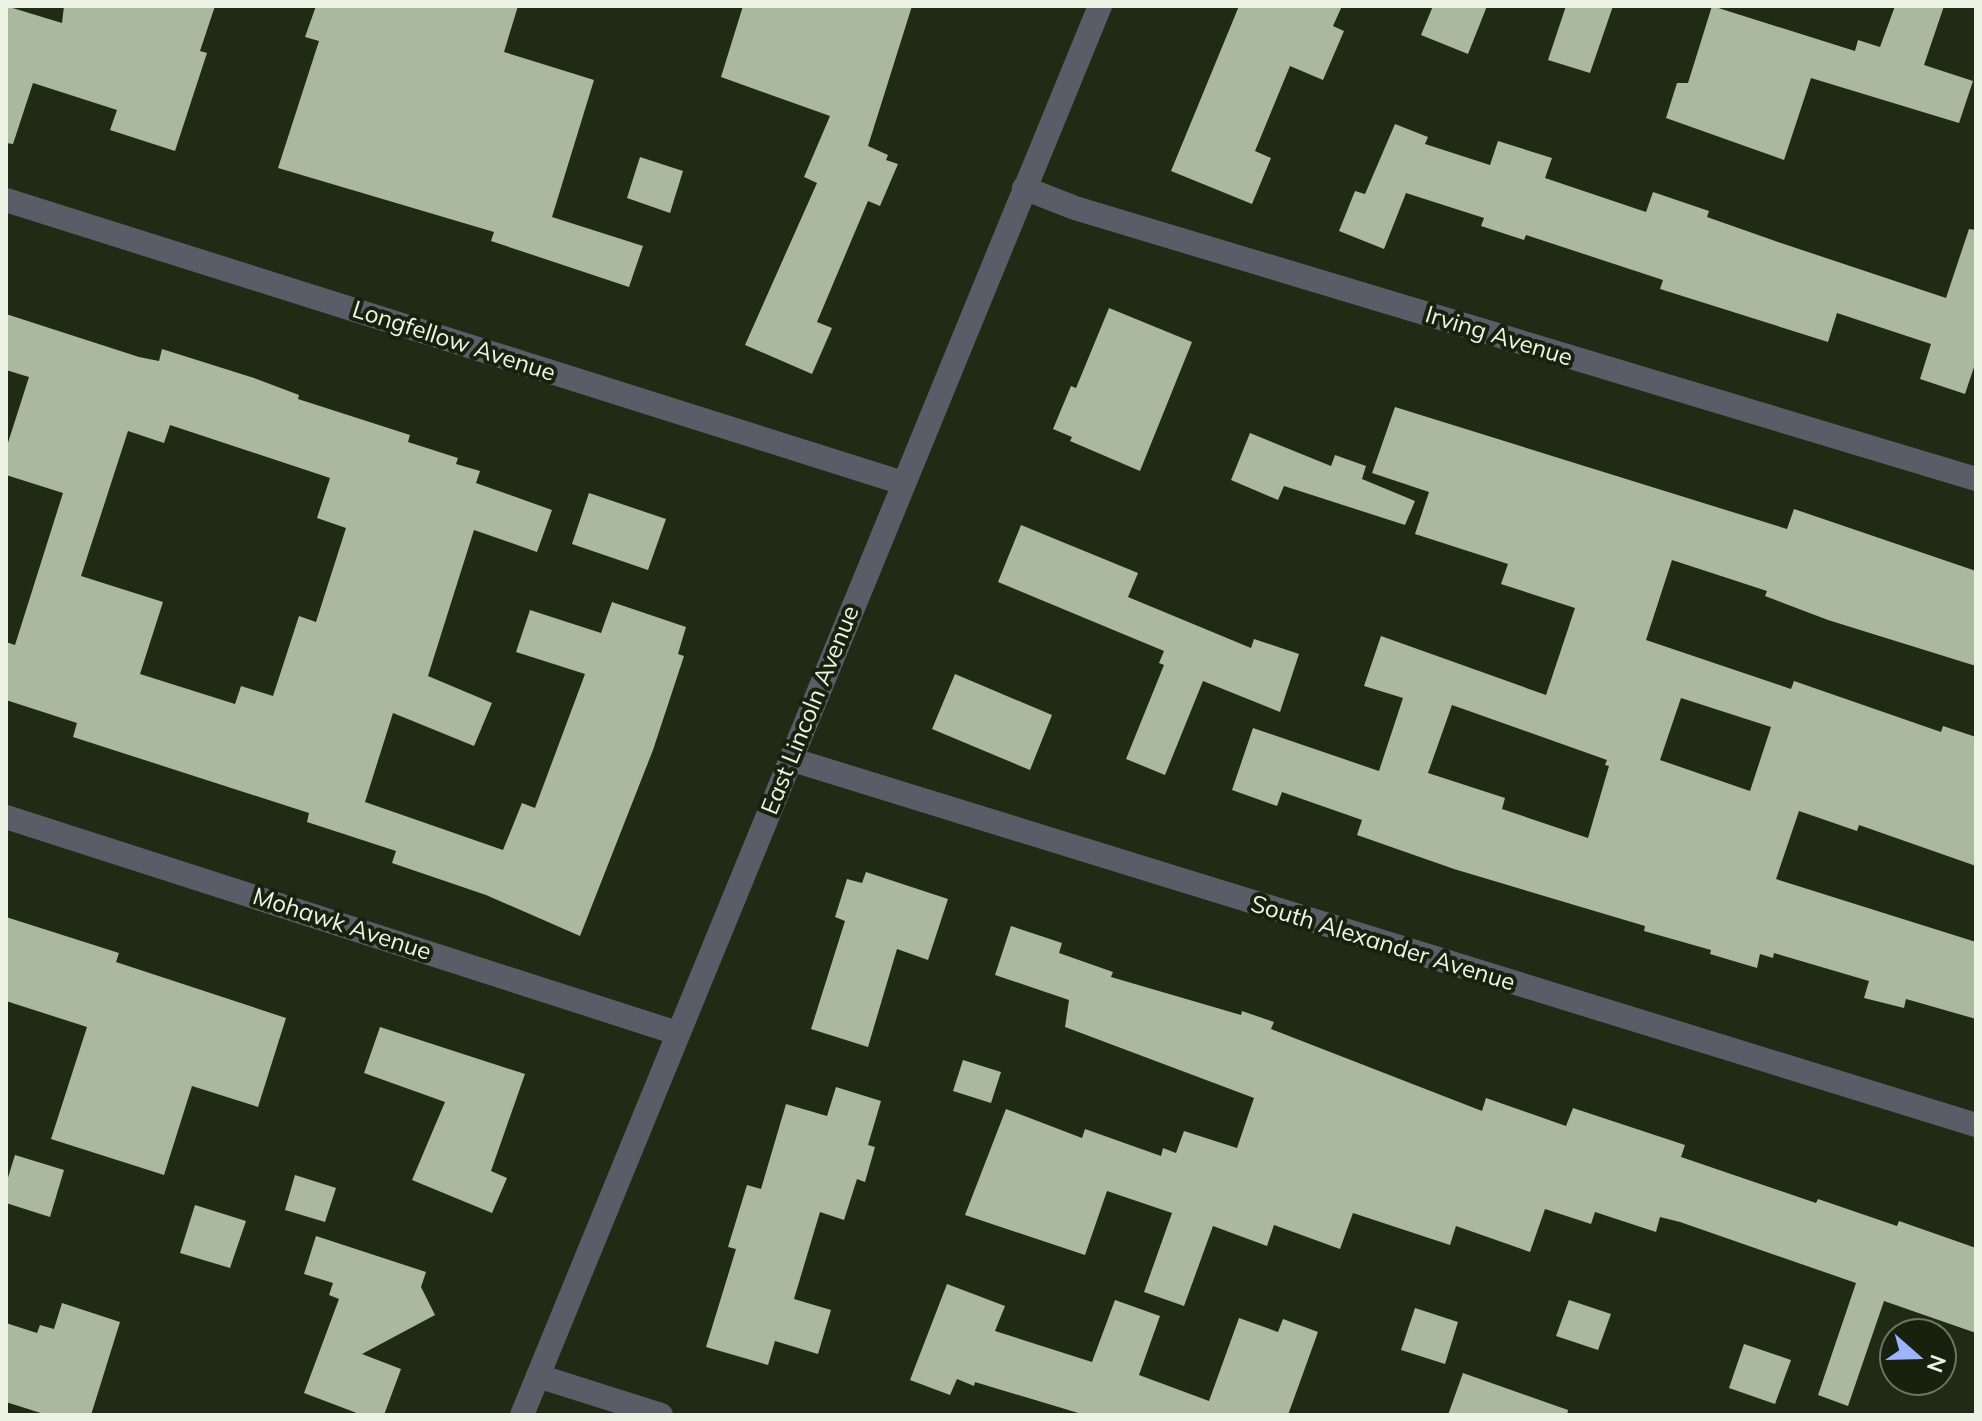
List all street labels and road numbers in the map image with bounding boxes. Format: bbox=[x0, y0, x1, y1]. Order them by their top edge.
street label: Longfellow Avenue bbox=[349, 293, 560, 387]
street label: Irving Avenue bbox=[1422, 298, 1577, 372]
street label: East Lincoln Avenue bbox=[753, 601, 865, 818]
street label: Mohawk Avenue bbox=[249, 880, 435, 966]
street label: South Alexander Avenue bbox=[1248, 888, 1519, 997]

